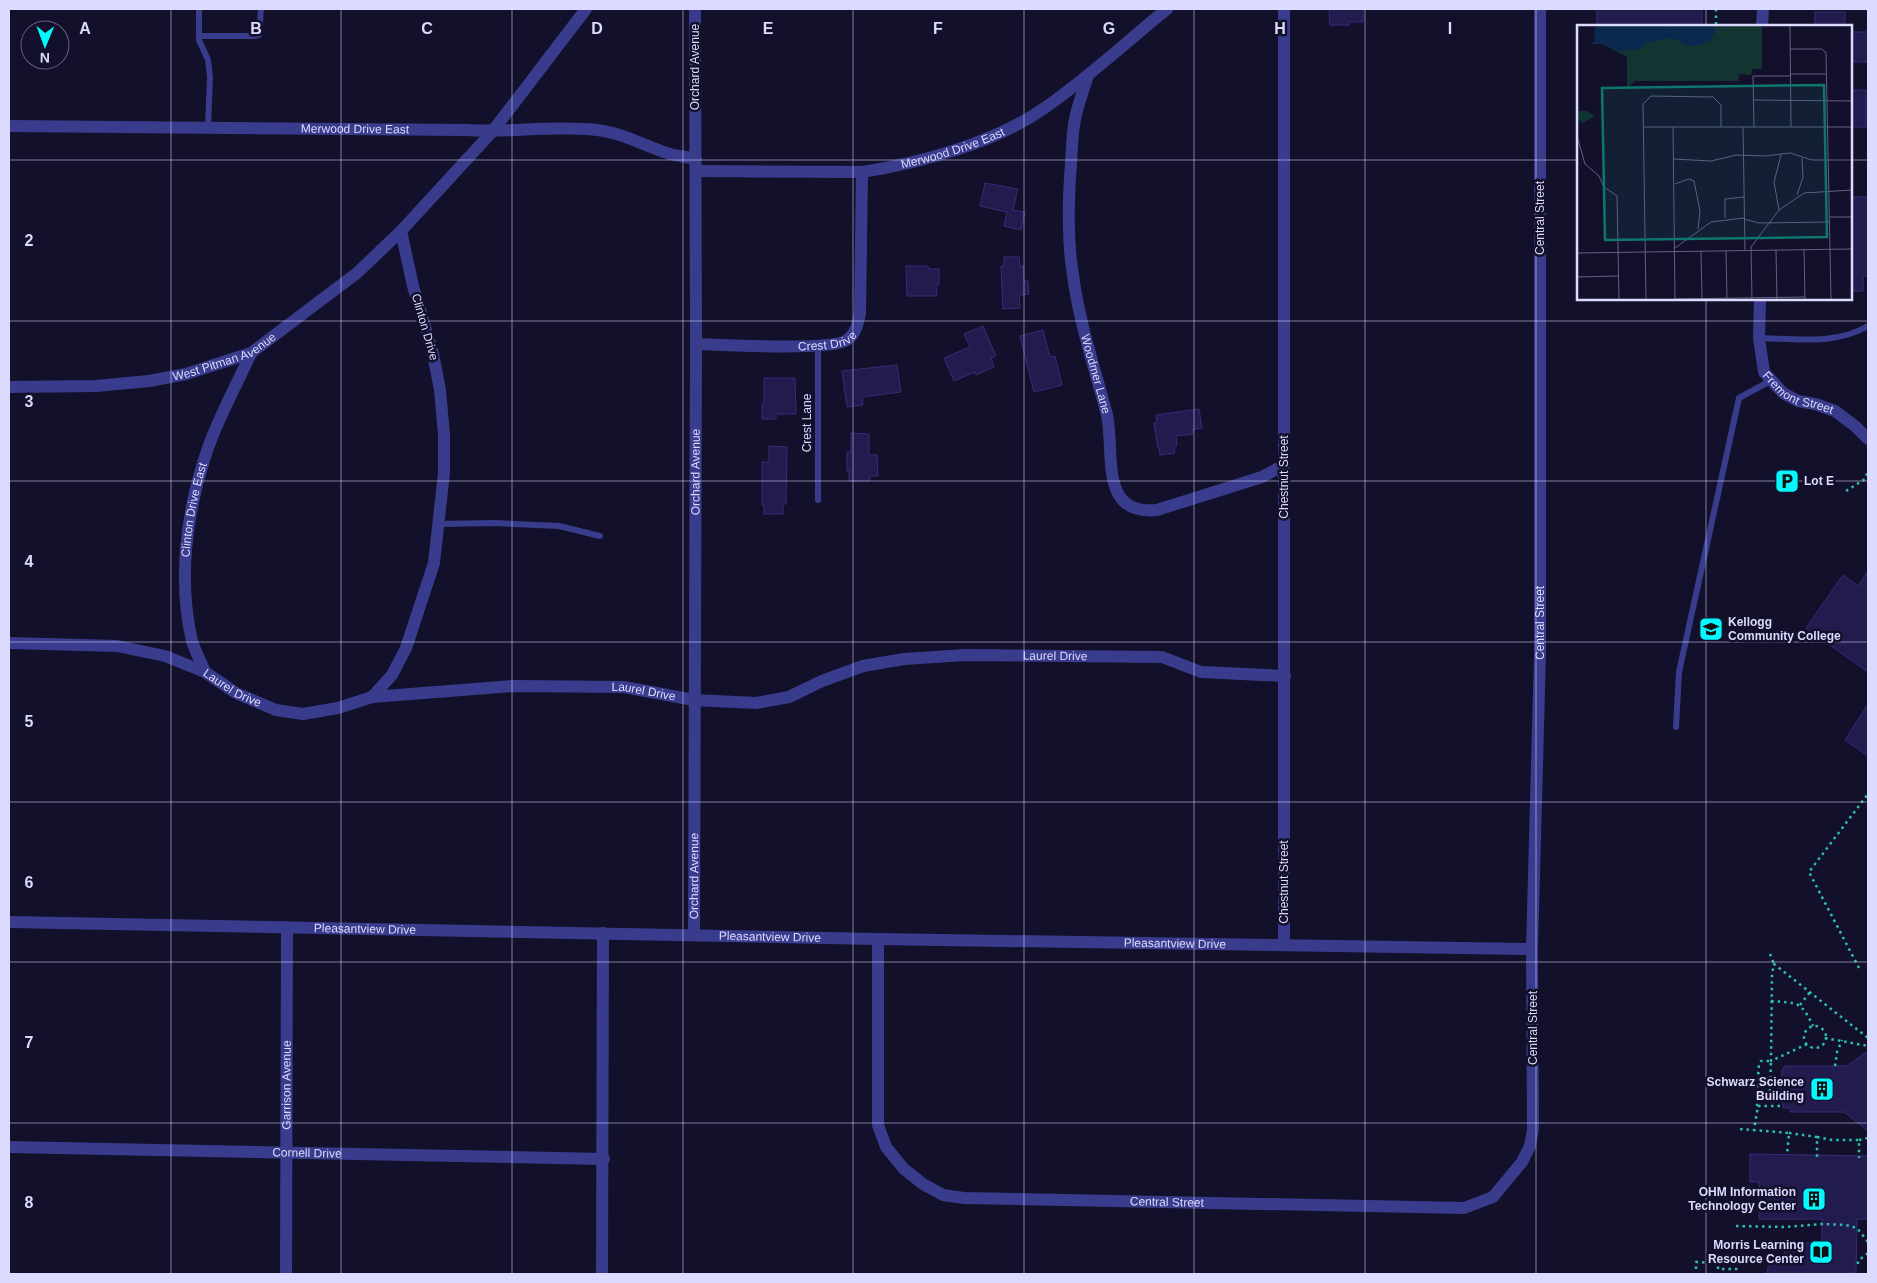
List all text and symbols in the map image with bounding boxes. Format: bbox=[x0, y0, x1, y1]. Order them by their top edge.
north arrow bbox=[20, 20, 70, 70]
text: A bbox=[79, 20, 91, 37]
text: B bbox=[250, 20, 262, 37]
text: C bbox=[421, 20, 433, 37]
text: D bbox=[591, 20, 603, 37]
text: E bbox=[763, 20, 774, 37]
text: F bbox=[933, 20, 943, 37]
text: G bbox=[1103, 20, 1115, 37]
text: H bbox=[1274, 20, 1286, 37]
text: I bbox=[1448, 20, 1452, 37]
street label: Orchard Avenue bbox=[688, 23, 702, 110]
inset map bbox=[1577, 25, 1852, 300]
text: N bbox=[40, 50, 50, 66]
street label: Merwood Drive East bbox=[301, 122, 410, 137]
street label: Merwood Drive East bbox=[900, 125, 1007, 171]
street label: Central Street bbox=[1533, 180, 1547, 255]
text: 2 bbox=[25, 232, 34, 249]
street label: Clinton Drive bbox=[409, 292, 441, 362]
street label: Crest Drive bbox=[798, 328, 860, 353]
street label: West Pitman Avenue bbox=[171, 330, 279, 383]
street label: Woodmer Lane bbox=[1078, 333, 1113, 416]
street label: Fremont Street bbox=[1760, 368, 1836, 417]
text: 3 bbox=[25, 393, 34, 410]
street label: Crest Lane bbox=[800, 393, 814, 452]
street label: Orchard Avenue bbox=[688, 428, 703, 515]
street label: Chestnut Street bbox=[1277, 435, 1291, 519]
street label: Clinton Drive East bbox=[178, 460, 210, 558]
parking icon: Lot E bbox=[1774, 468, 1800, 494]
place label: Lot E bbox=[1804, 474, 1834, 488]
text: 4 bbox=[25, 553, 34, 570]
street label: Central Street bbox=[1533, 585, 1547, 660]
place label: Kellogg Community College bbox=[1728, 615, 1841, 643]
school or university icon: Kellogg Community College bbox=[1698, 616, 1724, 642]
street label: Laurel Drive bbox=[1023, 649, 1088, 663]
street label: Laurel Drive bbox=[201, 666, 264, 710]
street label: Laurel Drive bbox=[612, 680, 677, 704]
text: 5 bbox=[25, 713, 34, 730]
street label: Orchard Avenue bbox=[687, 832, 701, 919]
street label: Chestnut Street bbox=[1277, 840, 1291, 924]
text: 6 bbox=[25, 874, 34, 891]
street label: Pleasantview Drive bbox=[314, 921, 416, 937]
street label: Pleasantview Drive bbox=[719, 929, 821, 945]
street label: Pleasantview Drive bbox=[1124, 936, 1226, 951]
street label: Central Street bbox=[1526, 990, 1540, 1065]
text: 7 bbox=[25, 1034, 34, 1051]
street label: Garrison Avenue bbox=[279, 1040, 294, 1130]
place label: Schwarz Science Building bbox=[1707, 1075, 1804, 1103]
building icon: Schwarz Science Building bbox=[1809, 1076, 1835, 1102]
street label: Cornell Drive bbox=[272, 1145, 342, 1161]
place label: OHM Information Technology Center bbox=[1688, 1185, 1796, 1213]
building icon: OHM Information Technology Center bbox=[1801, 1186, 1827, 1212]
text: 8 bbox=[25, 1194, 34, 1211]
street label: Central Street bbox=[1130, 1194, 1205, 1210]
place label: Morris Learning Resource Center bbox=[1708, 1238, 1804, 1266]
library icon: Morris Learning Resource Center bbox=[1808, 1239, 1834, 1265]

